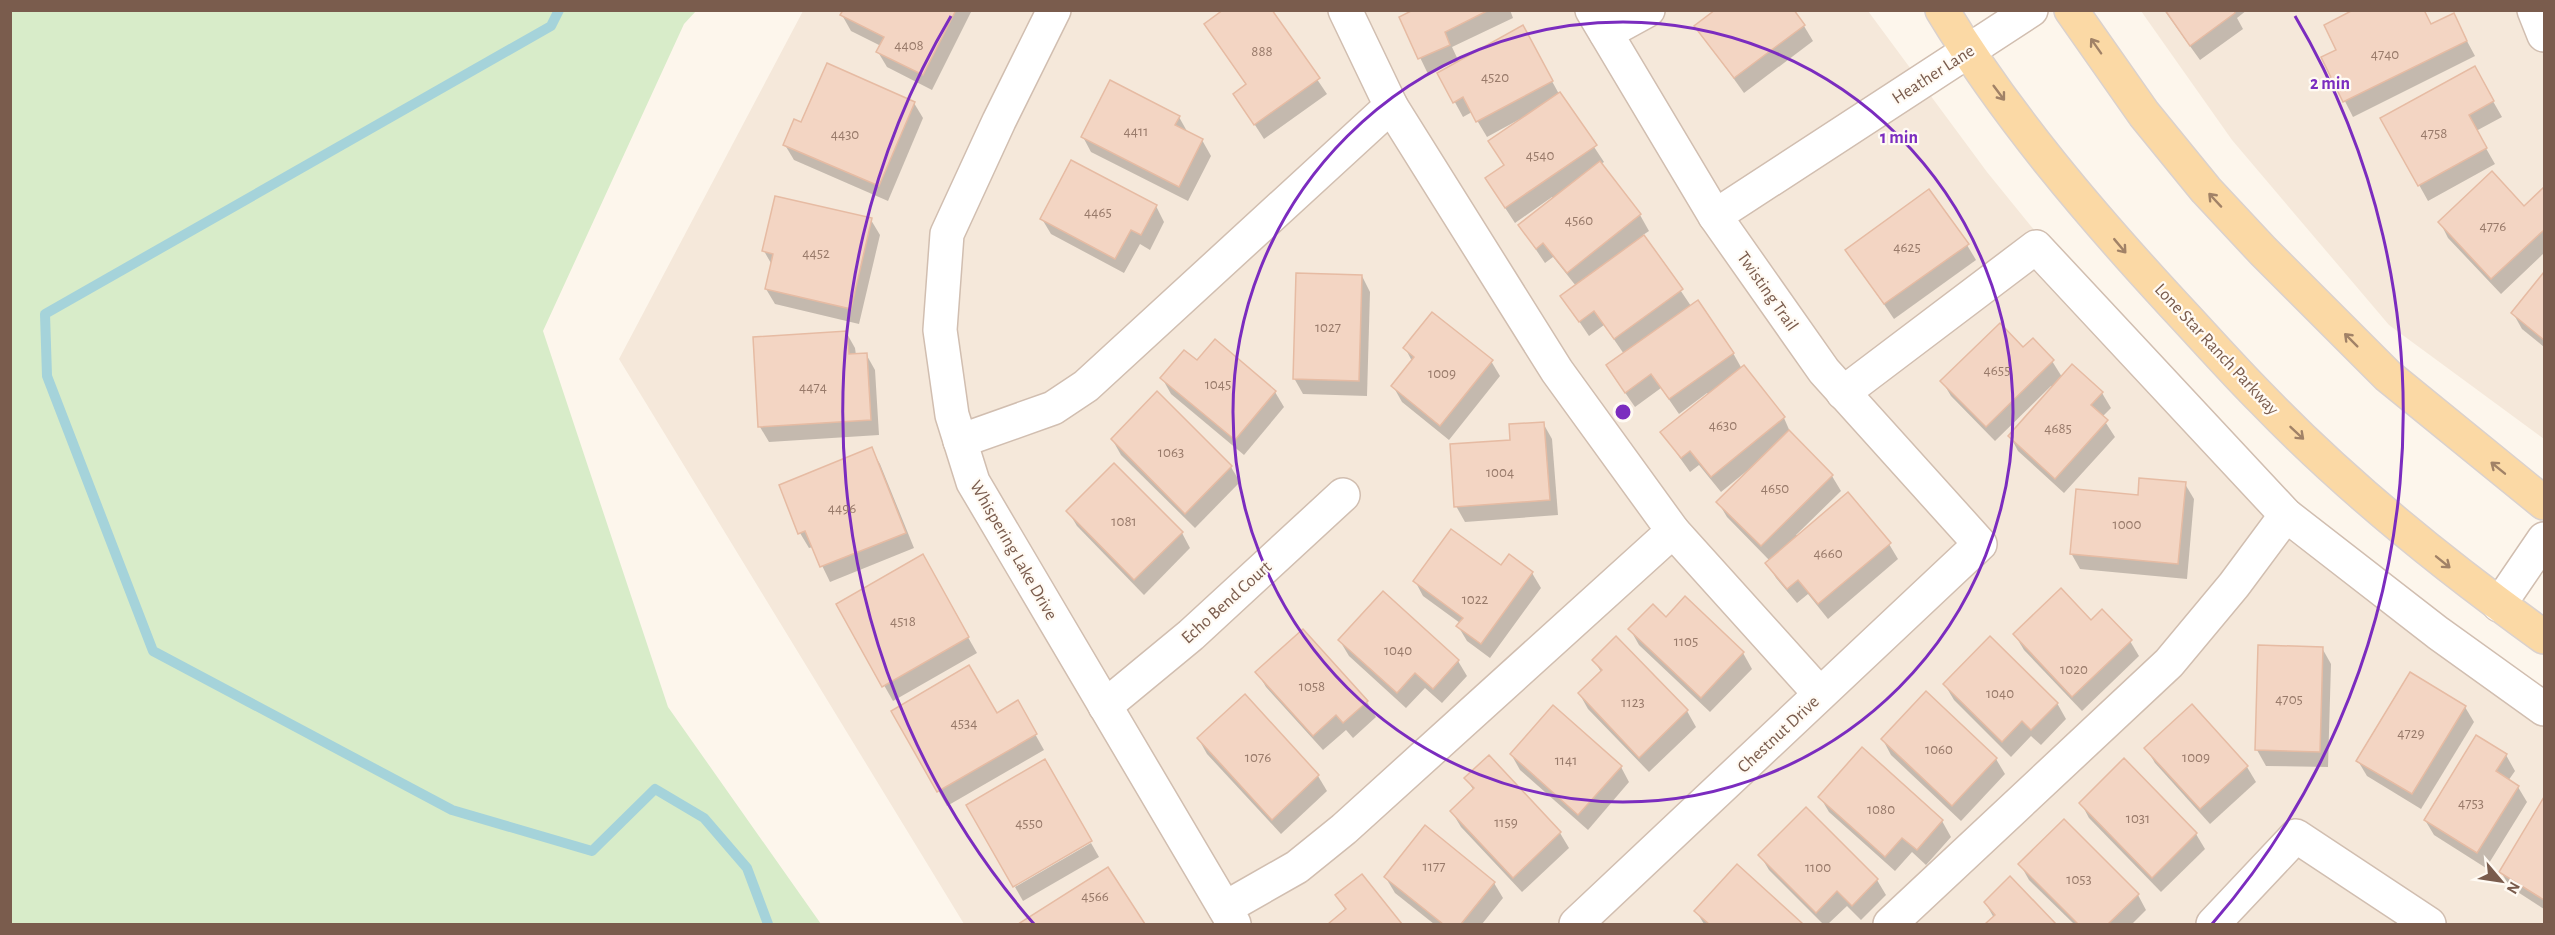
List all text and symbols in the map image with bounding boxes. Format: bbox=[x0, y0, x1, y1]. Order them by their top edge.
house number: 4408 bbox=[894, 38, 924, 53]
one-way arrow bbox=[2090, 38, 2102, 54]
street label: Heather Lane bbox=[1889, 42, 1978, 108]
house number: 888 bbox=[1251, 44, 1273, 59]
house number: 4740 bbox=[2371, 47, 2399, 62]
house number: 4520 bbox=[1481, 70, 1509, 85]
text: 2 min bbox=[2310, 75, 2350, 93]
one-way arrow bbox=[1992, 85, 2005, 101]
house number: 4411 bbox=[1124, 124, 1148, 139]
house number: 4758 bbox=[2421, 126, 2447, 141]
house number: 4430 bbox=[831, 127, 859, 142]
text: 1 min bbox=[1880, 129, 1918, 147]
house number: 4540 bbox=[1526, 148, 1554, 163]
one-way arrow bbox=[2208, 193, 2222, 208]
house number: 4465 bbox=[1084, 205, 1112, 220]
house number: 4560 bbox=[1565, 213, 1593, 228]
house number: 4776 bbox=[2480, 219, 2506, 234]
one-way arrow bbox=[2113, 238, 2127, 253]
house number: 4625 bbox=[1893, 240, 1921, 255]
house number: 4452 bbox=[802, 246, 830, 261]
street label: Twisting Trail bbox=[1733, 249, 1801, 335]
street label: Lone Star Ranch Parkway bbox=[2151, 280, 2282, 419]
house number: 1027 bbox=[1315, 320, 1341, 335]
one-way arrow bbox=[2344, 332, 2359, 347]
house number: 4655 bbox=[1984, 363, 2010, 378]
house number: 1009 bbox=[1428, 366, 1456, 381]
house number: 1045 bbox=[1205, 377, 1231, 392]
house number: 4474 bbox=[799, 380, 827, 395]
centre of rings bbox=[1613, 402, 1633, 422]
house number: 4630 bbox=[1709, 418, 1737, 433]
house number: 4685 bbox=[2044, 421, 2072, 436]
one-way arrow bbox=[2290, 426, 2305, 440]
house number: 1063 bbox=[1158, 445, 1184, 460]
one-way arrow bbox=[2490, 461, 2506, 474]
house number: 1004 bbox=[1486, 465, 1514, 480]
street label: Whispering Lake Drive bbox=[966, 478, 1060, 623]
house number: 4650 bbox=[1761, 481, 1789, 496]
house number: 4496 bbox=[828, 501, 856, 516]
house number: 1081 bbox=[1111, 514, 1137, 529]
house number: 1000 bbox=[2113, 517, 2142, 532]
house number: 4660 bbox=[1813, 546, 1843, 561]
one-way arrow bbox=[2435, 556, 2451, 569]
street label: Echo Bend Court bbox=[1178, 558, 1275, 648]
house number: 1022 bbox=[1462, 592, 1489, 607]
house number: 4518 bbox=[890, 614, 916, 629]
house number: 1105 bbox=[1674, 634, 1698, 649]
house number: 1040 bbox=[1384, 643, 1412, 658]
house number: 1020 bbox=[2060, 662, 2088, 677]
house number: 1058 bbox=[1299, 679, 1325, 694]
house number: 1040 bbox=[1986, 686, 2014, 701]
house number: 4705 bbox=[2275, 692, 2303, 707]
street label: Chestnut Drive bbox=[1734, 693, 1823, 777]
house number: 1123 bbox=[1621, 695, 1645, 710]
house number: 4534 bbox=[951, 716, 977, 731]
house number: 4729 bbox=[2397, 726, 2425, 741]
house number: 1060 bbox=[1925, 742, 1953, 757]
house number: 1076 bbox=[1245, 750, 1271, 765]
house number: 1009 bbox=[2182, 750, 2210, 765]
house number: 1141 bbox=[1555, 753, 1577, 768]
house number: 4753 bbox=[2458, 796, 2484, 811]
house number: 1080 bbox=[1867, 802, 1895, 817]
house number: 1031 bbox=[2126, 811, 2150, 826]
house number: 1159 bbox=[1494, 815, 1518, 830]
house number: 4550 bbox=[1015, 816, 1043, 831]
north arrow bbox=[2471, 851, 2531, 911]
house number: 1177 bbox=[1423, 859, 1445, 874]
house number: 1100 bbox=[1805, 860, 1831, 875]
house number: 1053 bbox=[2066, 872, 2092, 887]
text: N bbox=[2504, 879, 2523, 897]
house number: 4566 bbox=[1081, 889, 1109, 904]

